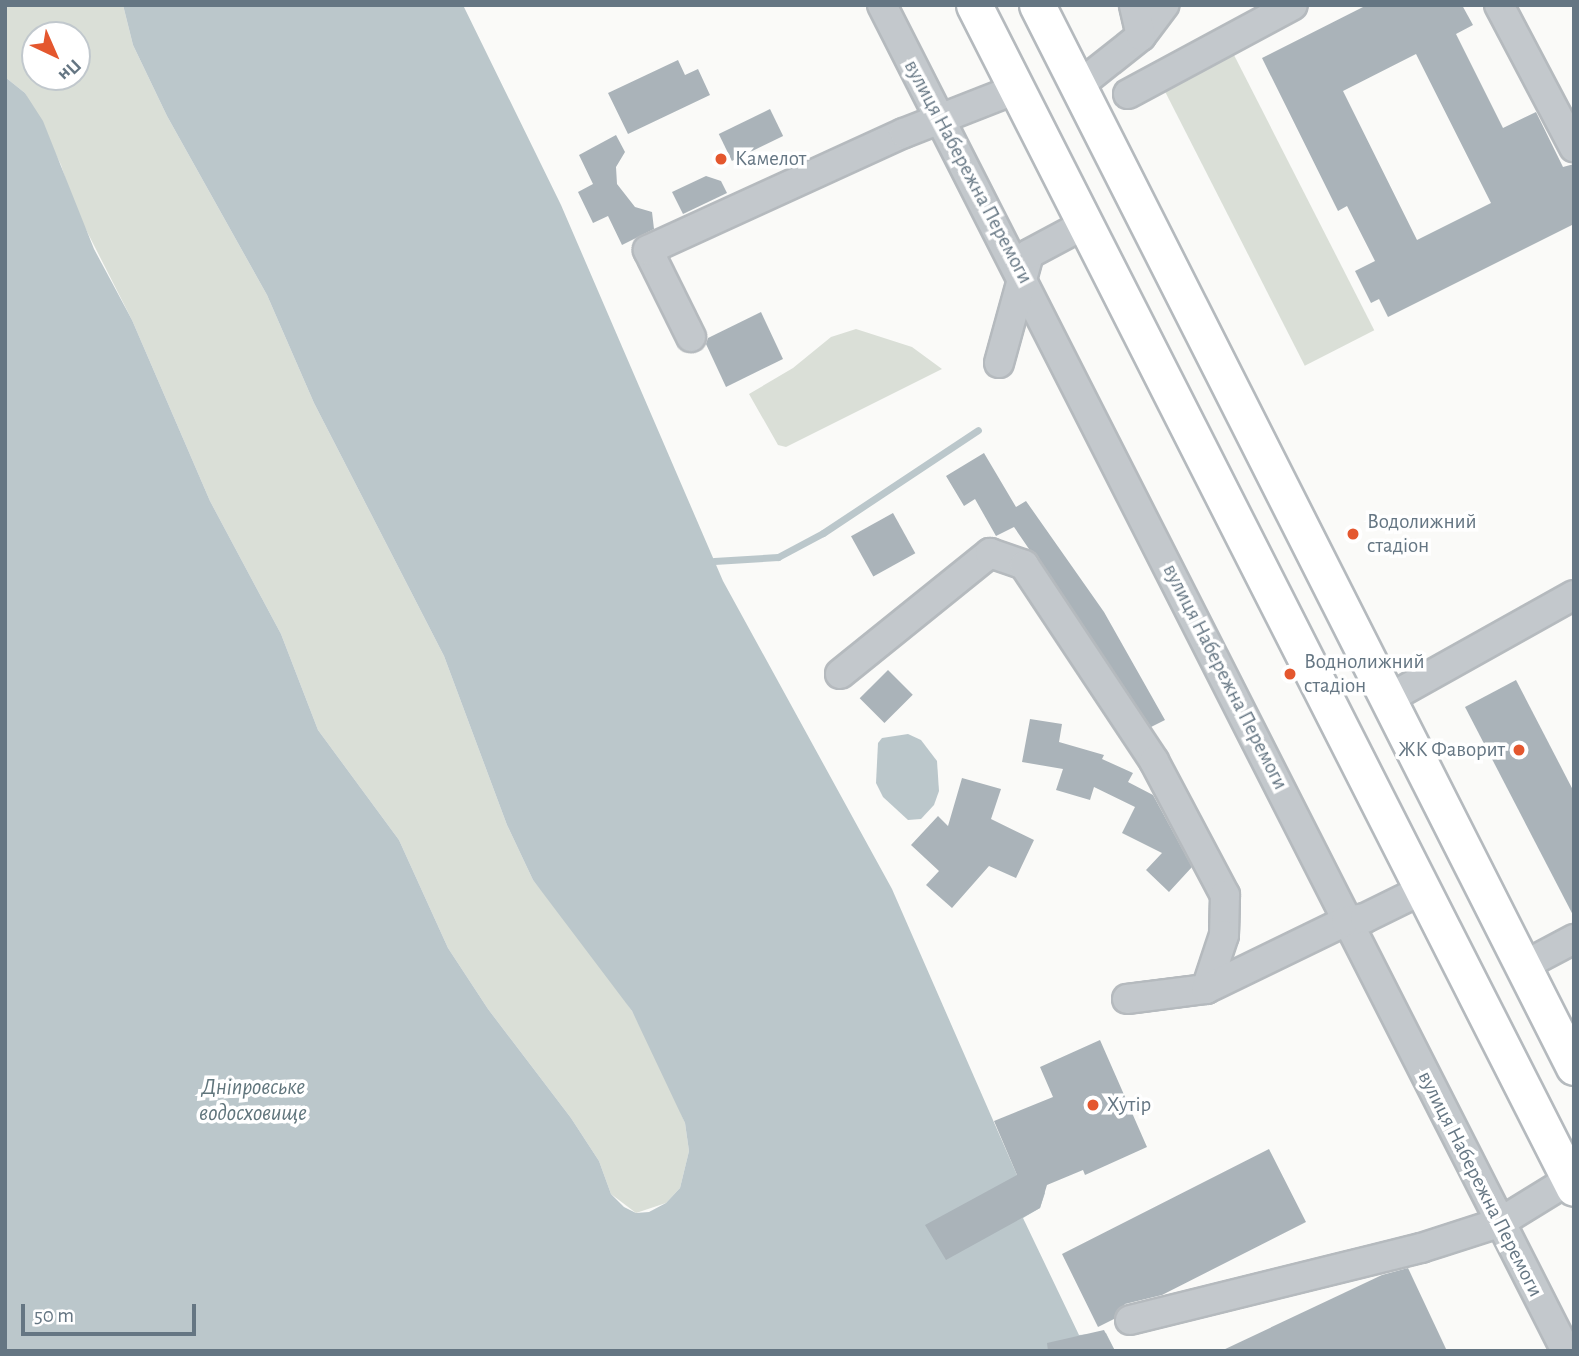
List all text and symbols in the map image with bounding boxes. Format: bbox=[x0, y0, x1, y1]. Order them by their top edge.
north arrow bbox=[21, 21, 91, 91]
text: Пн bbox=[55, 55, 84, 85]
street label: вулиця Набережна Перемоги bbox=[898, 56, 1038, 288]
place label: Камелот bbox=[735, 146, 806, 172]
marker: Камелот bbox=[713, 151, 729, 167]
place label: Водолижний стадіон bbox=[1367, 509, 1477, 559]
marker: Водолижний стадіон bbox=[1345, 526, 1361, 542]
street label: вулиця Набережна Перемоги bbox=[1157, 560, 1293, 794]
place label: Воднолижний стадіон bbox=[1304, 649, 1425, 699]
marker: Воднолижний стадіон bbox=[1282, 666, 1298, 682]
place label: ЖК Фаворит bbox=[1398, 737, 1505, 763]
marker: ЖК Фаворит bbox=[1511, 742, 1527, 758]
street label: вулиця Набережна Перемоги bbox=[1412, 1067, 1548, 1301]
water label: Дніпровське водосховище bbox=[199, 1074, 307, 1128]
place label: Хутір bbox=[1107, 1092, 1151, 1118]
marker: Хутір bbox=[1085, 1097, 1101, 1113]
scale bar bbox=[24, 1290, 200, 1334]
text: 50 m bbox=[34, 1305, 74, 1326]

